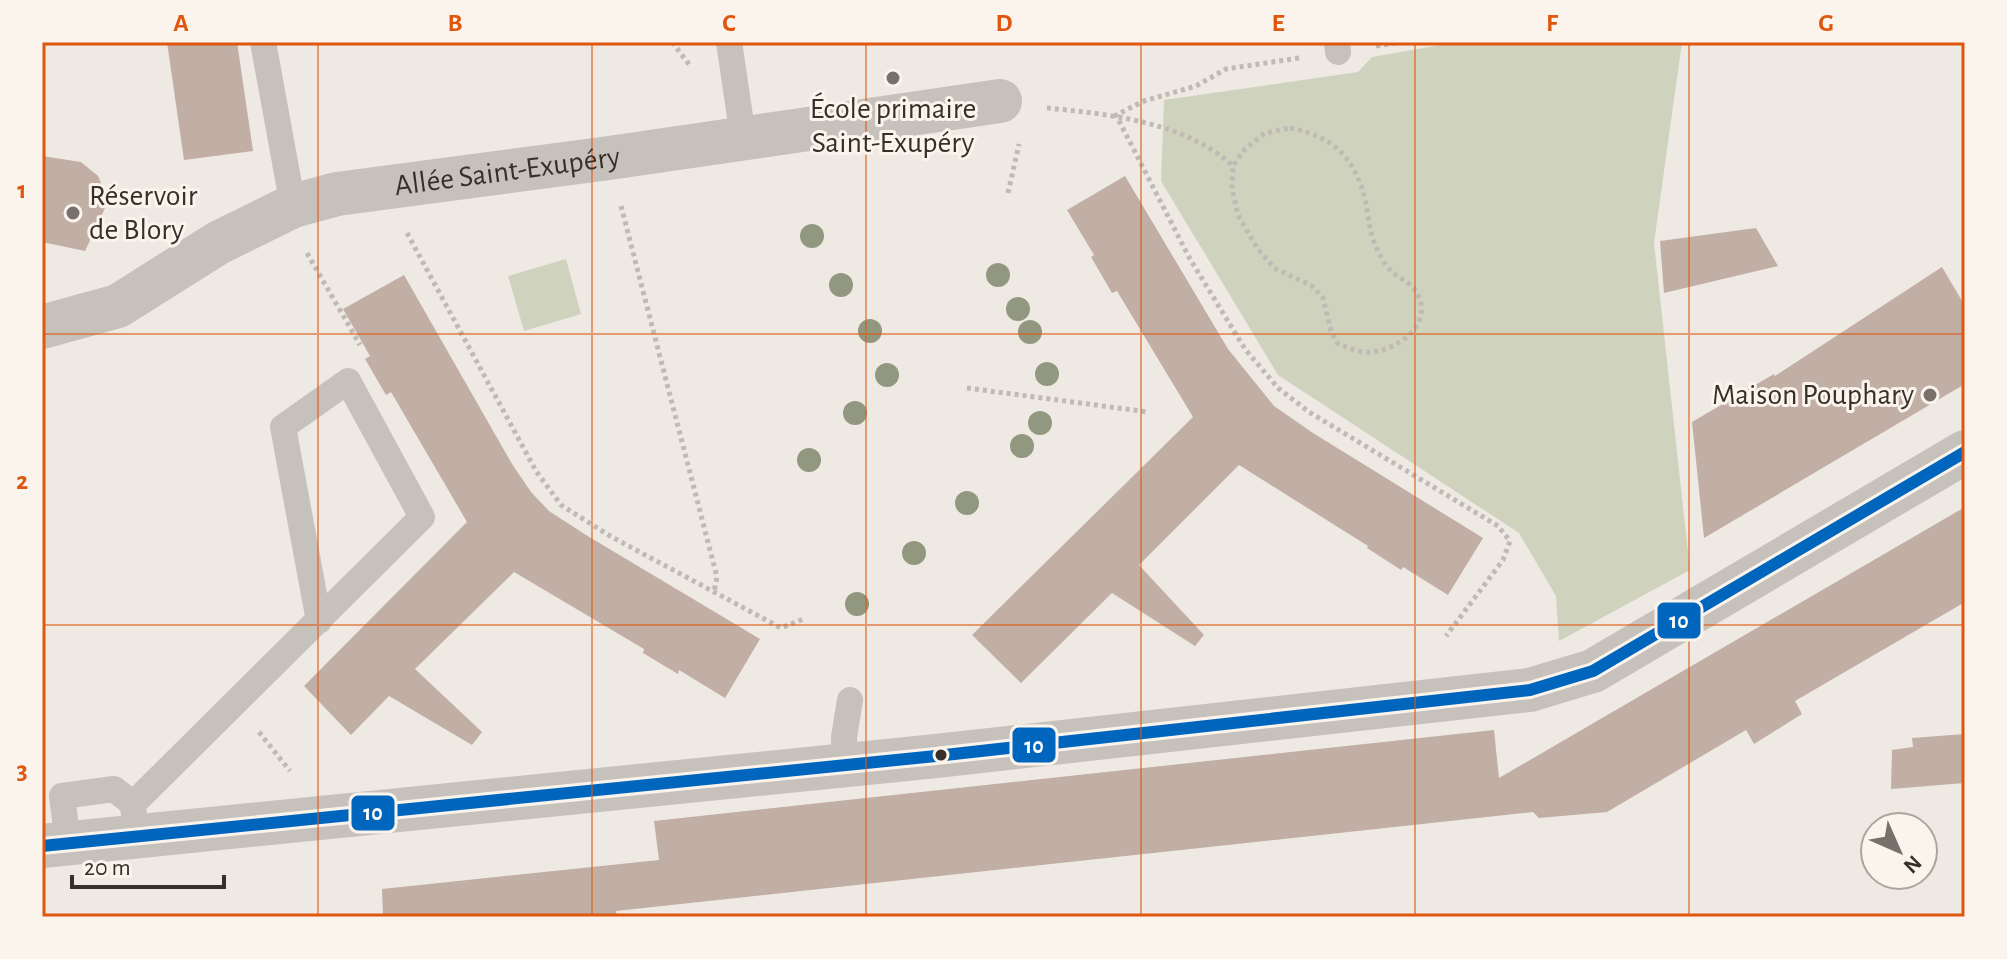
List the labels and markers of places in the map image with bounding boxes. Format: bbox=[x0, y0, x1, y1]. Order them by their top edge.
marker: École primaire Saint-Exupéry bbox=[884, 69, 902, 87]
place label: École primaire Saint-Exupéry bbox=[810, 92, 976, 158]
place label: Réservoir de Blory bbox=[89, 181, 198, 245]
marker: Réservoir de Blory bbox=[64, 204, 82, 222]
place label: Maison Pouphary bbox=[1712, 380, 1914, 410]
marker: Maison Pouphary bbox=[1921, 386, 1939, 404]
unlabelled marker bbox=[933, 747, 949, 763]

